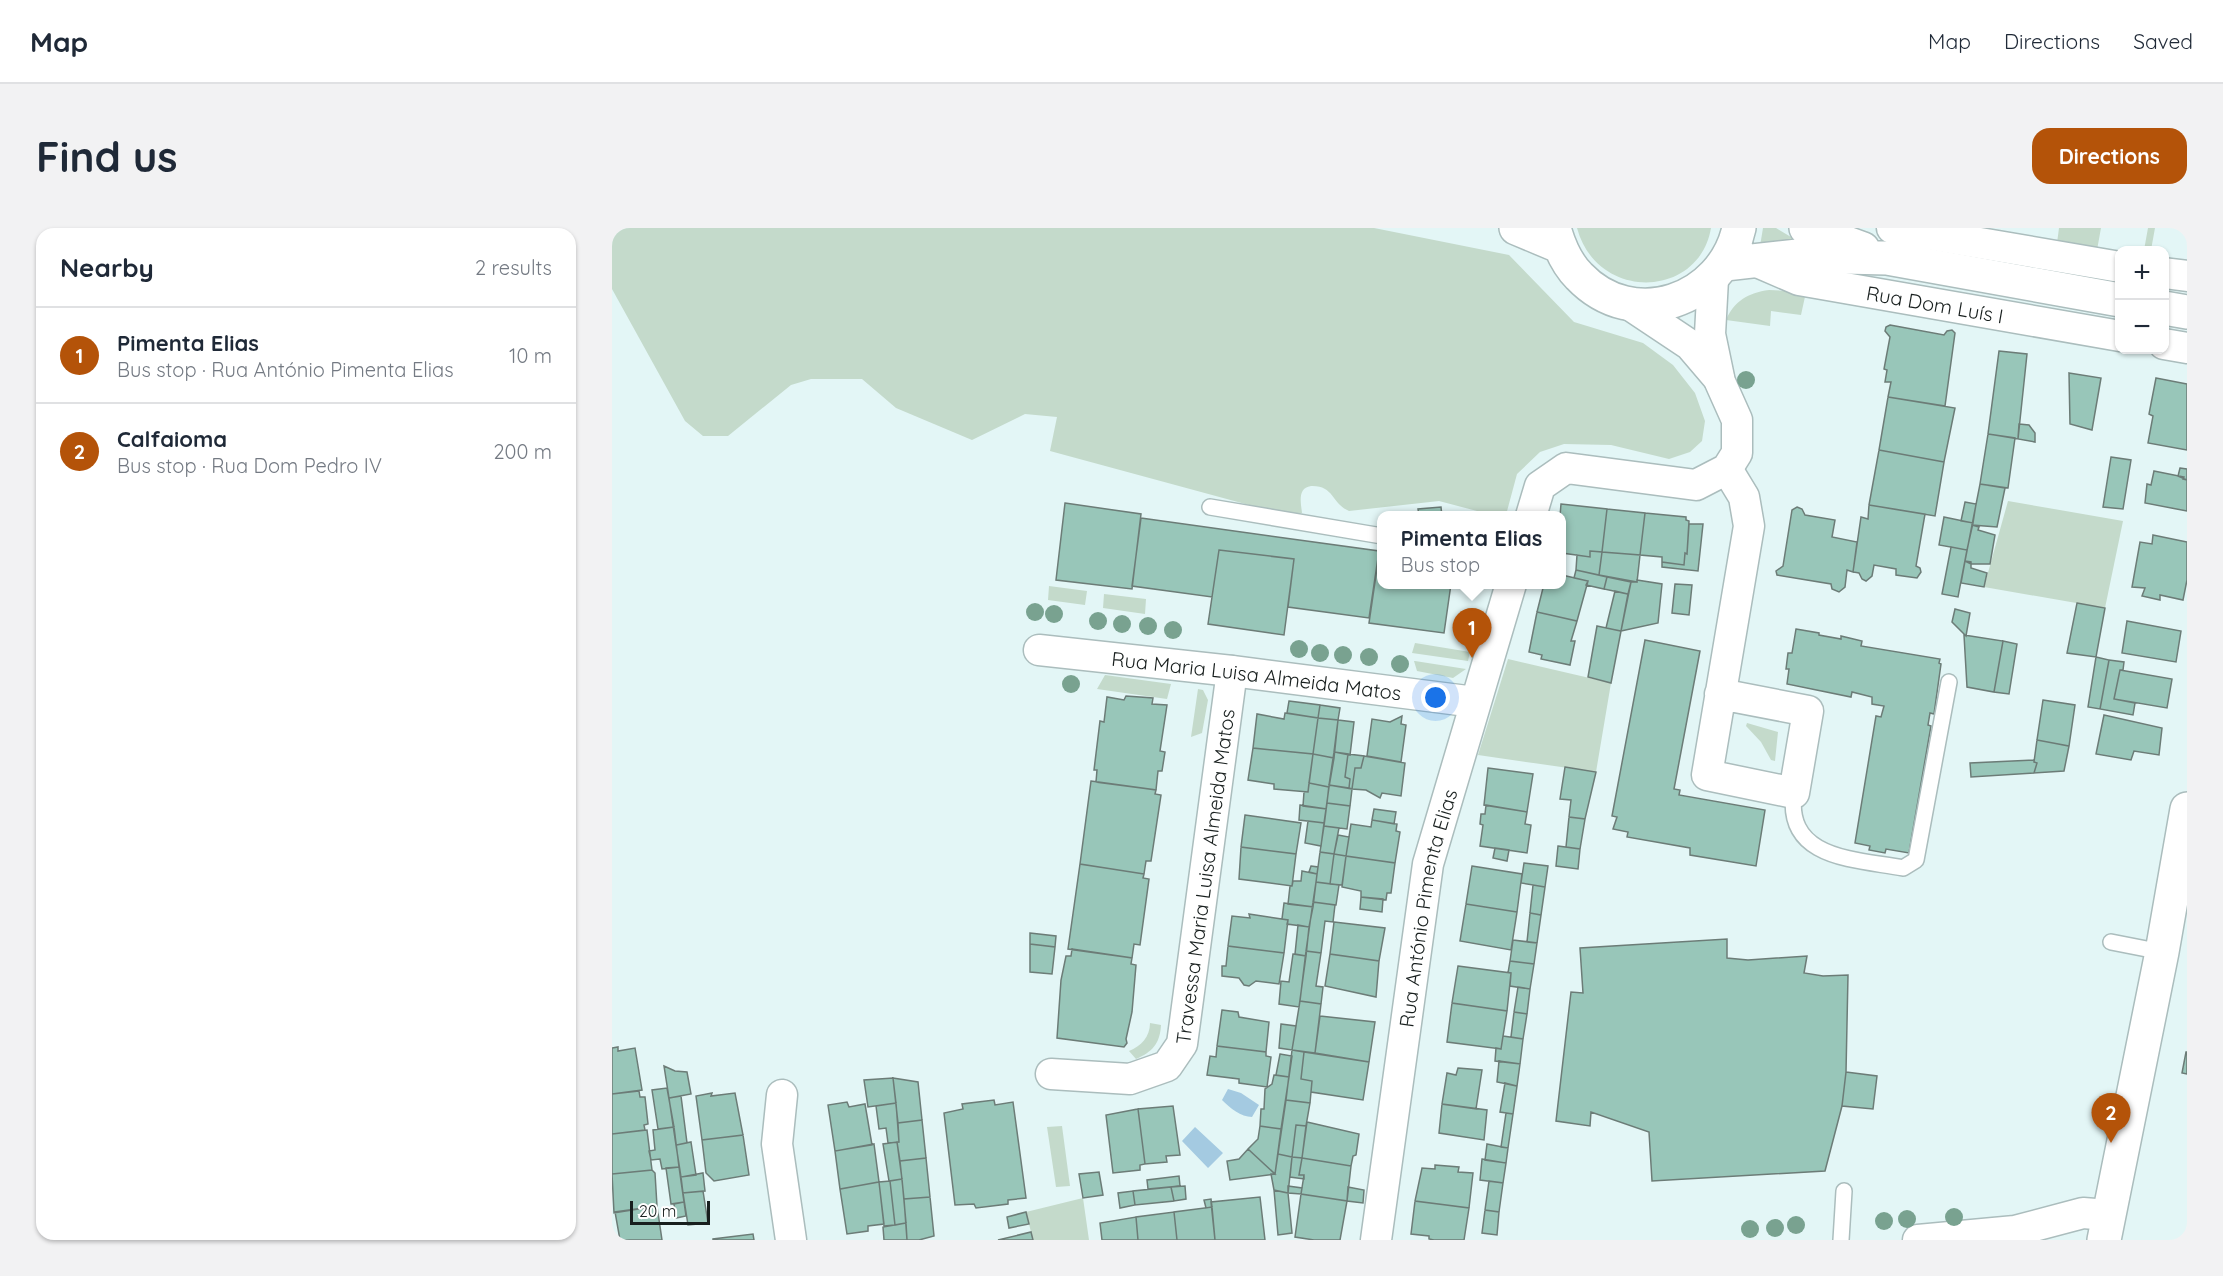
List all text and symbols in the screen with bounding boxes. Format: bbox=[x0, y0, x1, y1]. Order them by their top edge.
text: Map bbox=[30, 24, 88, 59]
text: Map bbox=[1928, 28, 1971, 54]
text: Directions bbox=[2004, 28, 2100, 54]
text: Saved bbox=[2133, 28, 2193, 54]
button: Directions bbox=[2032, 128, 2187, 184]
text: Find us bbox=[36, 130, 178, 183]
map controls bbox=[2115, 246, 2169, 354]
button: + bbox=[2115, 246, 2169, 300]
text: Nearby bbox=[60, 251, 154, 284]
text: 2 results bbox=[475, 255, 552, 280]
street label: Rua Dom Luís I bbox=[1865, 279, 2005, 328]
button: − bbox=[2115, 300, 2169, 354]
text: Pimenta Elias bbox=[117, 329, 259, 357]
text: 1 bbox=[76, 343, 83, 368]
text: 10 m bbox=[509, 343, 552, 368]
text: Bus stop · Rua António Pimenta Elias bbox=[117, 357, 454, 382]
text: Calfaioma bbox=[117, 425, 227, 453]
text: 2 bbox=[74, 439, 85, 464]
text: 200 m bbox=[493, 439, 552, 464]
text: Bus stop · Rua Dom Pedro IV bbox=[117, 453, 382, 478]
popup bbox=[1377, 511, 1566, 589]
text: Pimenta Elias bbox=[1401, 524, 1542, 552]
text: Bus stop bbox=[1401, 552, 1480, 577]
pin: 1 bbox=[1452, 608, 1492, 658]
street label: Rua Maria Luisa Almeida Matos bbox=[1110, 645, 1403, 705]
your location bbox=[1421, 683, 1450, 712]
street label: Travessa Maria Luisa Almeida Matos bbox=[1170, 707, 1239, 1046]
street label: Rua António Pimenta Elias bbox=[1393, 786, 1462, 1029]
pin: 2 bbox=[2092, 1094, 2130, 1143]
scale bar bbox=[630, 1198, 710, 1226]
text: 20 m bbox=[639, 1201, 676, 1221]

